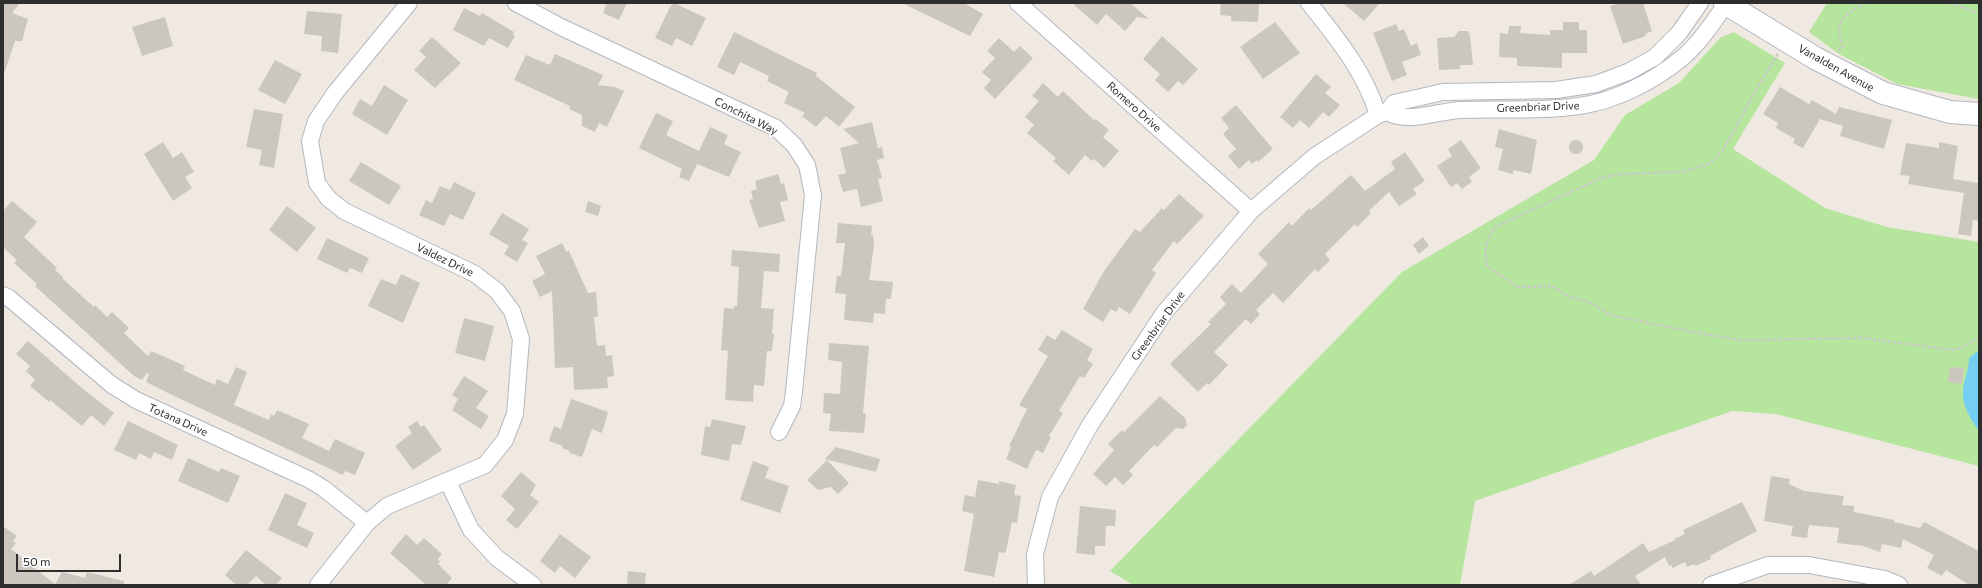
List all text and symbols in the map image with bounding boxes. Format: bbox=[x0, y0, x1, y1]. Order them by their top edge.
street label: Vanalden Avenue bbox=[1796, 42, 1876, 94]
street label: Romero Drive bbox=[1104, 79, 1164, 135]
street label: Conchita Way bbox=[712, 94, 780, 138]
street label: Greenbriar Drive bbox=[1496, 99, 1580, 115]
street label: Valdez Drive bbox=[414, 241, 476, 279]
street label: Greenbriar Drive bbox=[1128, 289, 1188, 363]
street label: Totana Drive bbox=[146, 401, 210, 439]
scale bar bbox=[18, 546, 123, 572]
text: 50 m bbox=[23, 554, 51, 568]

